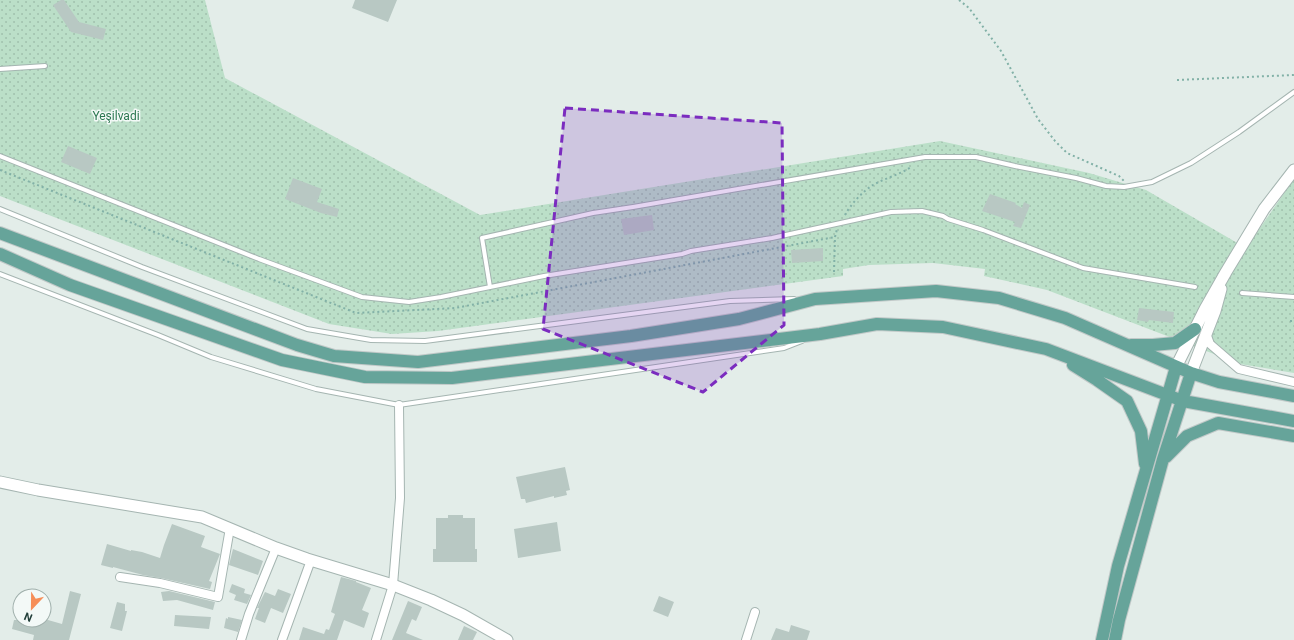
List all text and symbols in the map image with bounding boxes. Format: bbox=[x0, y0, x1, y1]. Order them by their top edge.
park label: Yeşilvadi bbox=[92, 109, 140, 123]
north arrow bbox=[12, 588, 52, 628]
text: N bbox=[22, 609, 34, 624]

